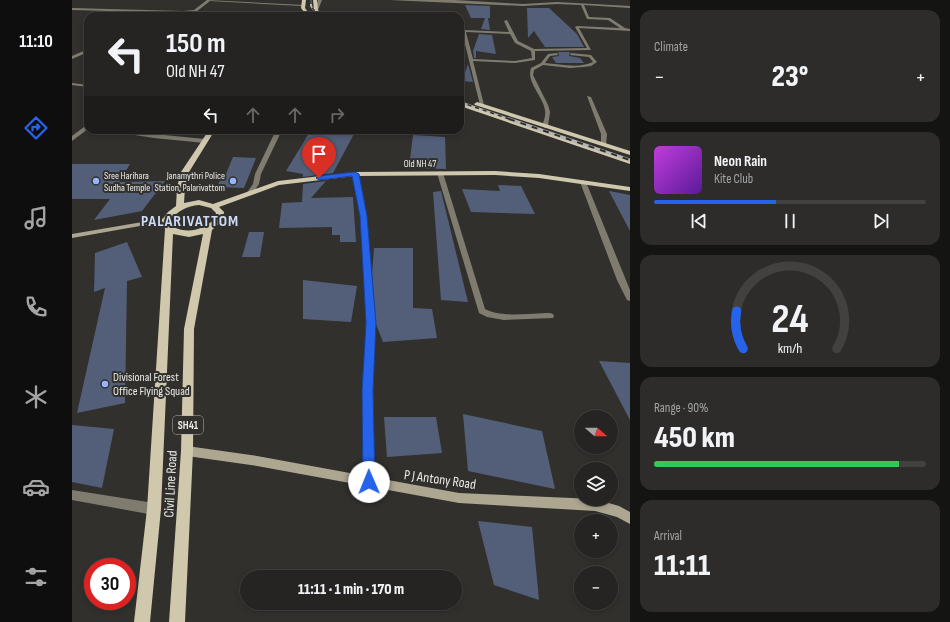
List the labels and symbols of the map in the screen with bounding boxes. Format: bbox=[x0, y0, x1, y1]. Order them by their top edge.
pin bbox=[302, 137, 336, 178]
street label: Old NH 47 bbox=[404, 158, 436, 170]
place label: Sree Harihara Sudha Temple bbox=[104, 170, 150, 194]
place label: Janamythri Police Station, Palarivattom bbox=[155, 170, 225, 194]
marker: Sree Harihara Sudha Temple bbox=[91, 176, 101, 186]
marker: Janamythri Police Station, Palarivattom bbox=[228, 176, 238, 186]
district label: PALARIVATTOM bbox=[141, 212, 239, 231]
place label: Divisional Forest Office Flying Squad bbox=[113, 370, 190, 399]
marker: Divisional Forest Office Flying Squad bbox=[100, 379, 110, 389]
north arrow bbox=[574, 410, 618, 454]
road number: SH41 bbox=[173, 416, 203, 434]
street label: Civil Line Road bbox=[160, 450, 181, 518]
position arrow bbox=[348, 461, 390, 503]
street label: P J Antony Road bbox=[403, 466, 477, 493]
speed limit sign: 30 bbox=[84, 558, 136, 610]

